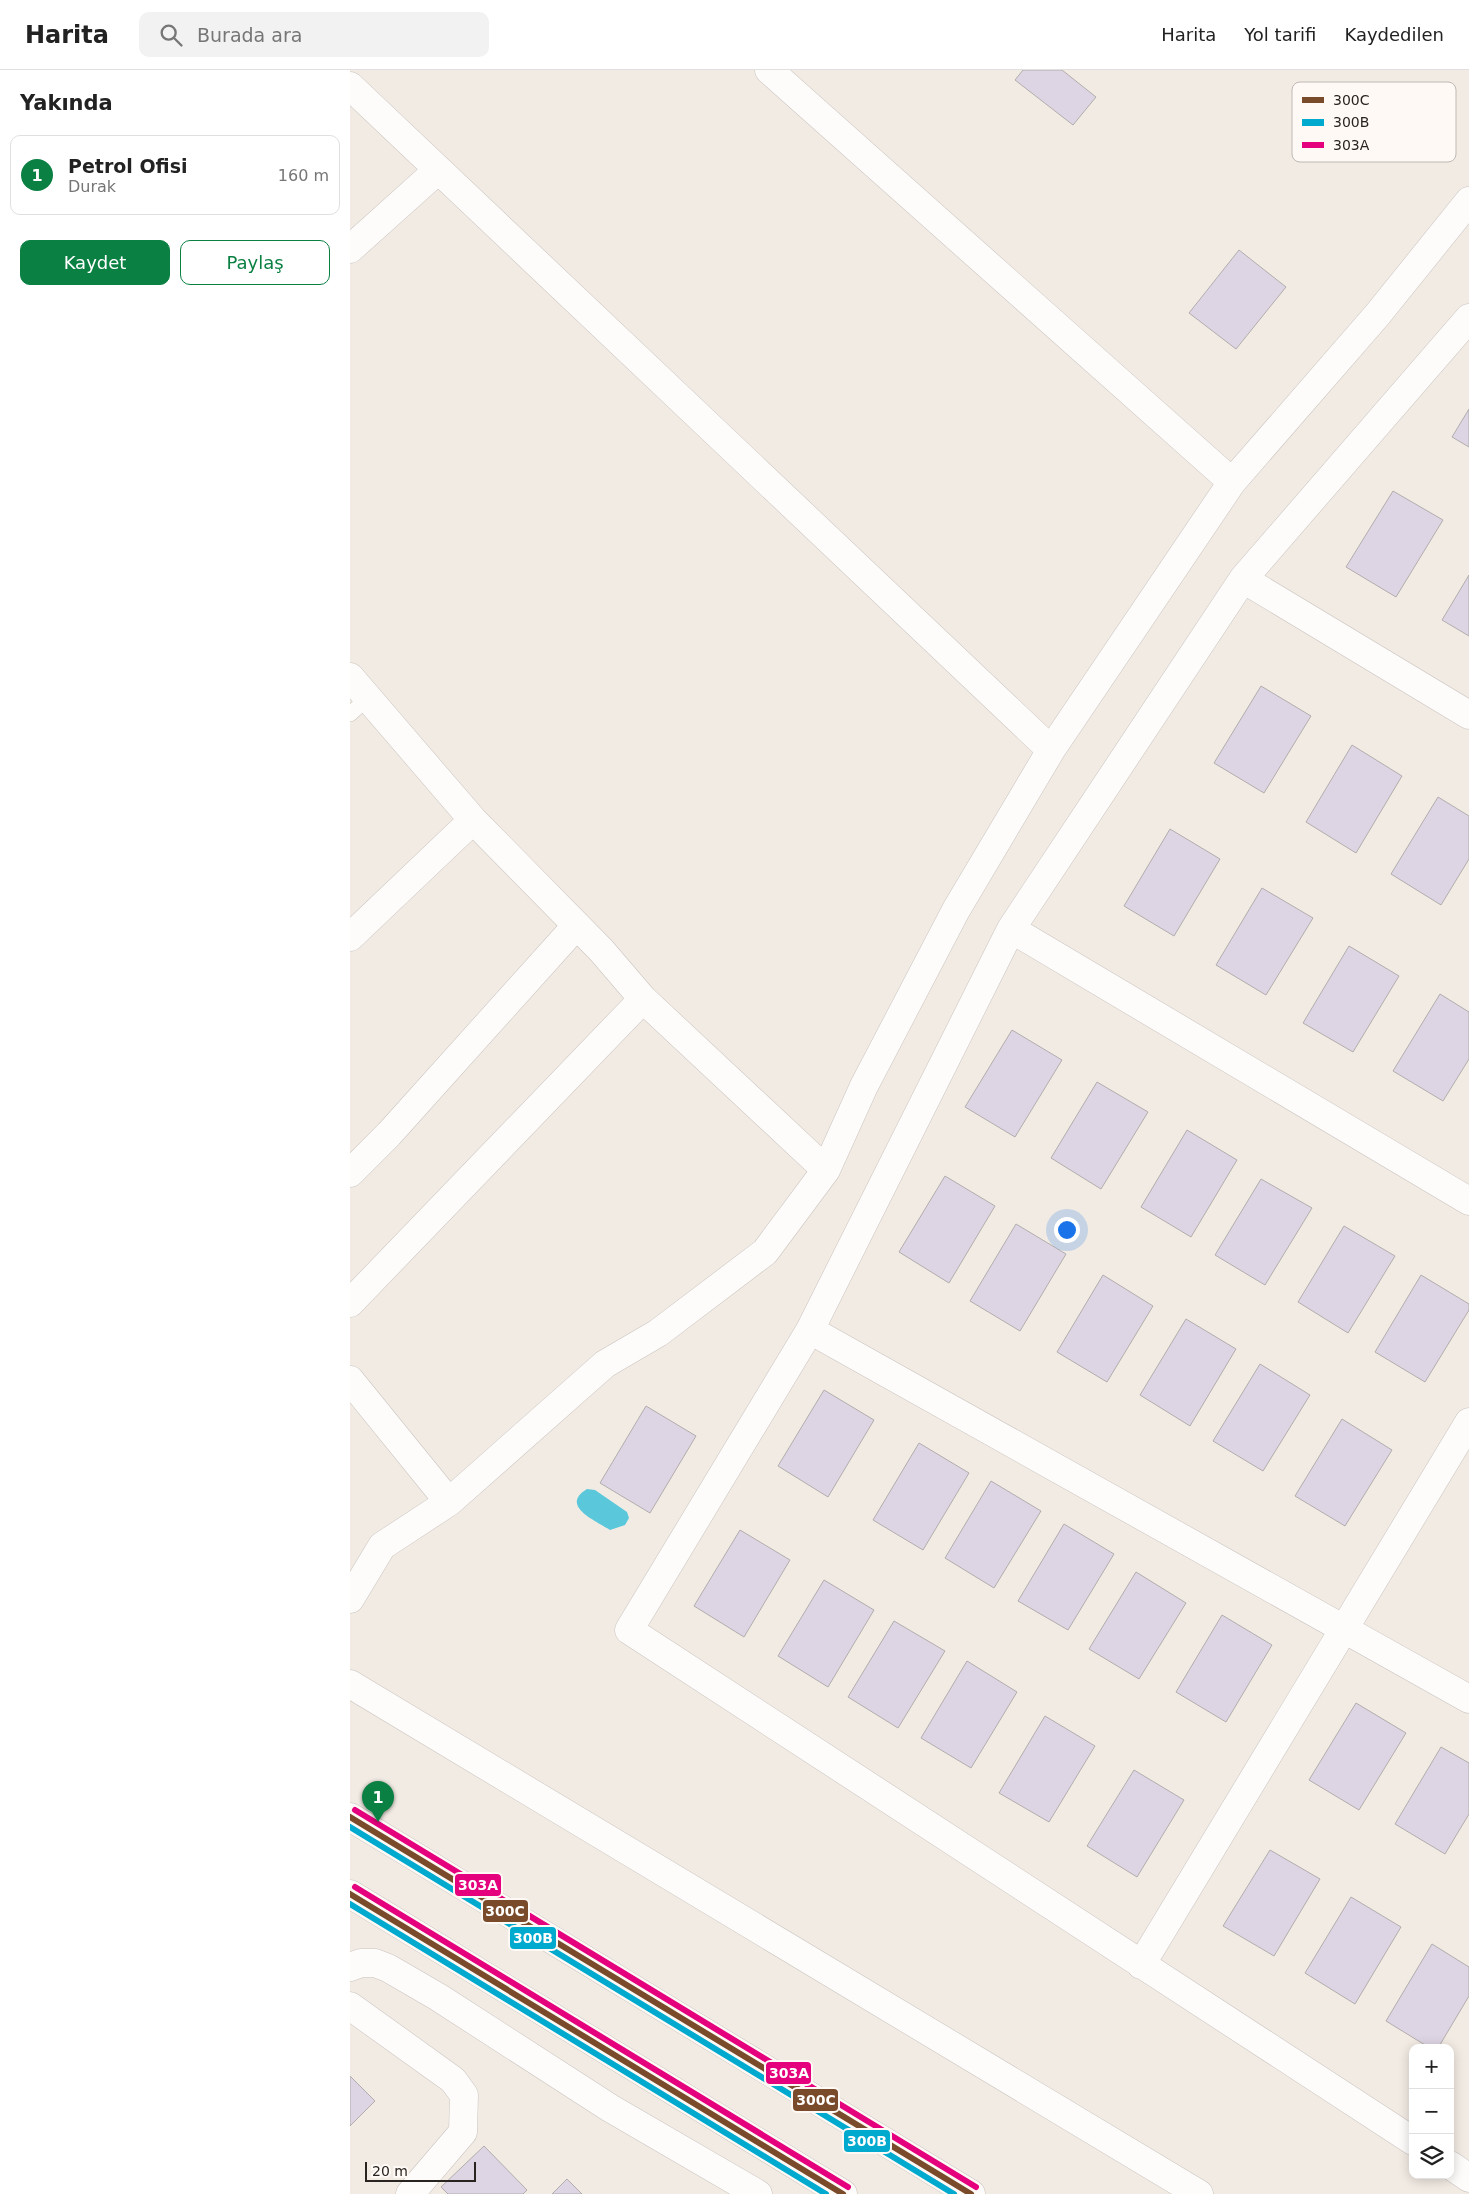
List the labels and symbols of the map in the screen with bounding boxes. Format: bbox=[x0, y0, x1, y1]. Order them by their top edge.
legend bbox=[1292, 82, 1456, 162]
text: 300C bbox=[1333, 92, 1370, 108]
text: 300B bbox=[1333, 114, 1369, 130]
text: 303A bbox=[1333, 137, 1370, 153]
your location bbox=[1054, 1217, 1080, 1243]
pin: 1 bbox=[362, 1781, 394, 1822]
line badge: 303A bbox=[454, 1873, 502, 1897]
text: 303A bbox=[458, 1877, 498, 1893]
line badge: 300C bbox=[482, 1899, 529, 1923]
text: 300C bbox=[485, 1903, 525, 1919]
line badge: 300B bbox=[509, 1926, 557, 1950]
text: 300B bbox=[513, 1930, 553, 1946]
line badge: 303A bbox=[765, 2061, 812, 2085]
text: 303A bbox=[769, 2065, 809, 2081]
line badge: 300C bbox=[792, 2088, 839, 2112]
text: 300C bbox=[796, 2092, 836, 2108]
line badge: 300B bbox=[843, 2129, 891, 2153]
text: 300B bbox=[847, 2133, 887, 2149]
scale bar bbox=[365, 2159, 476, 2182]

